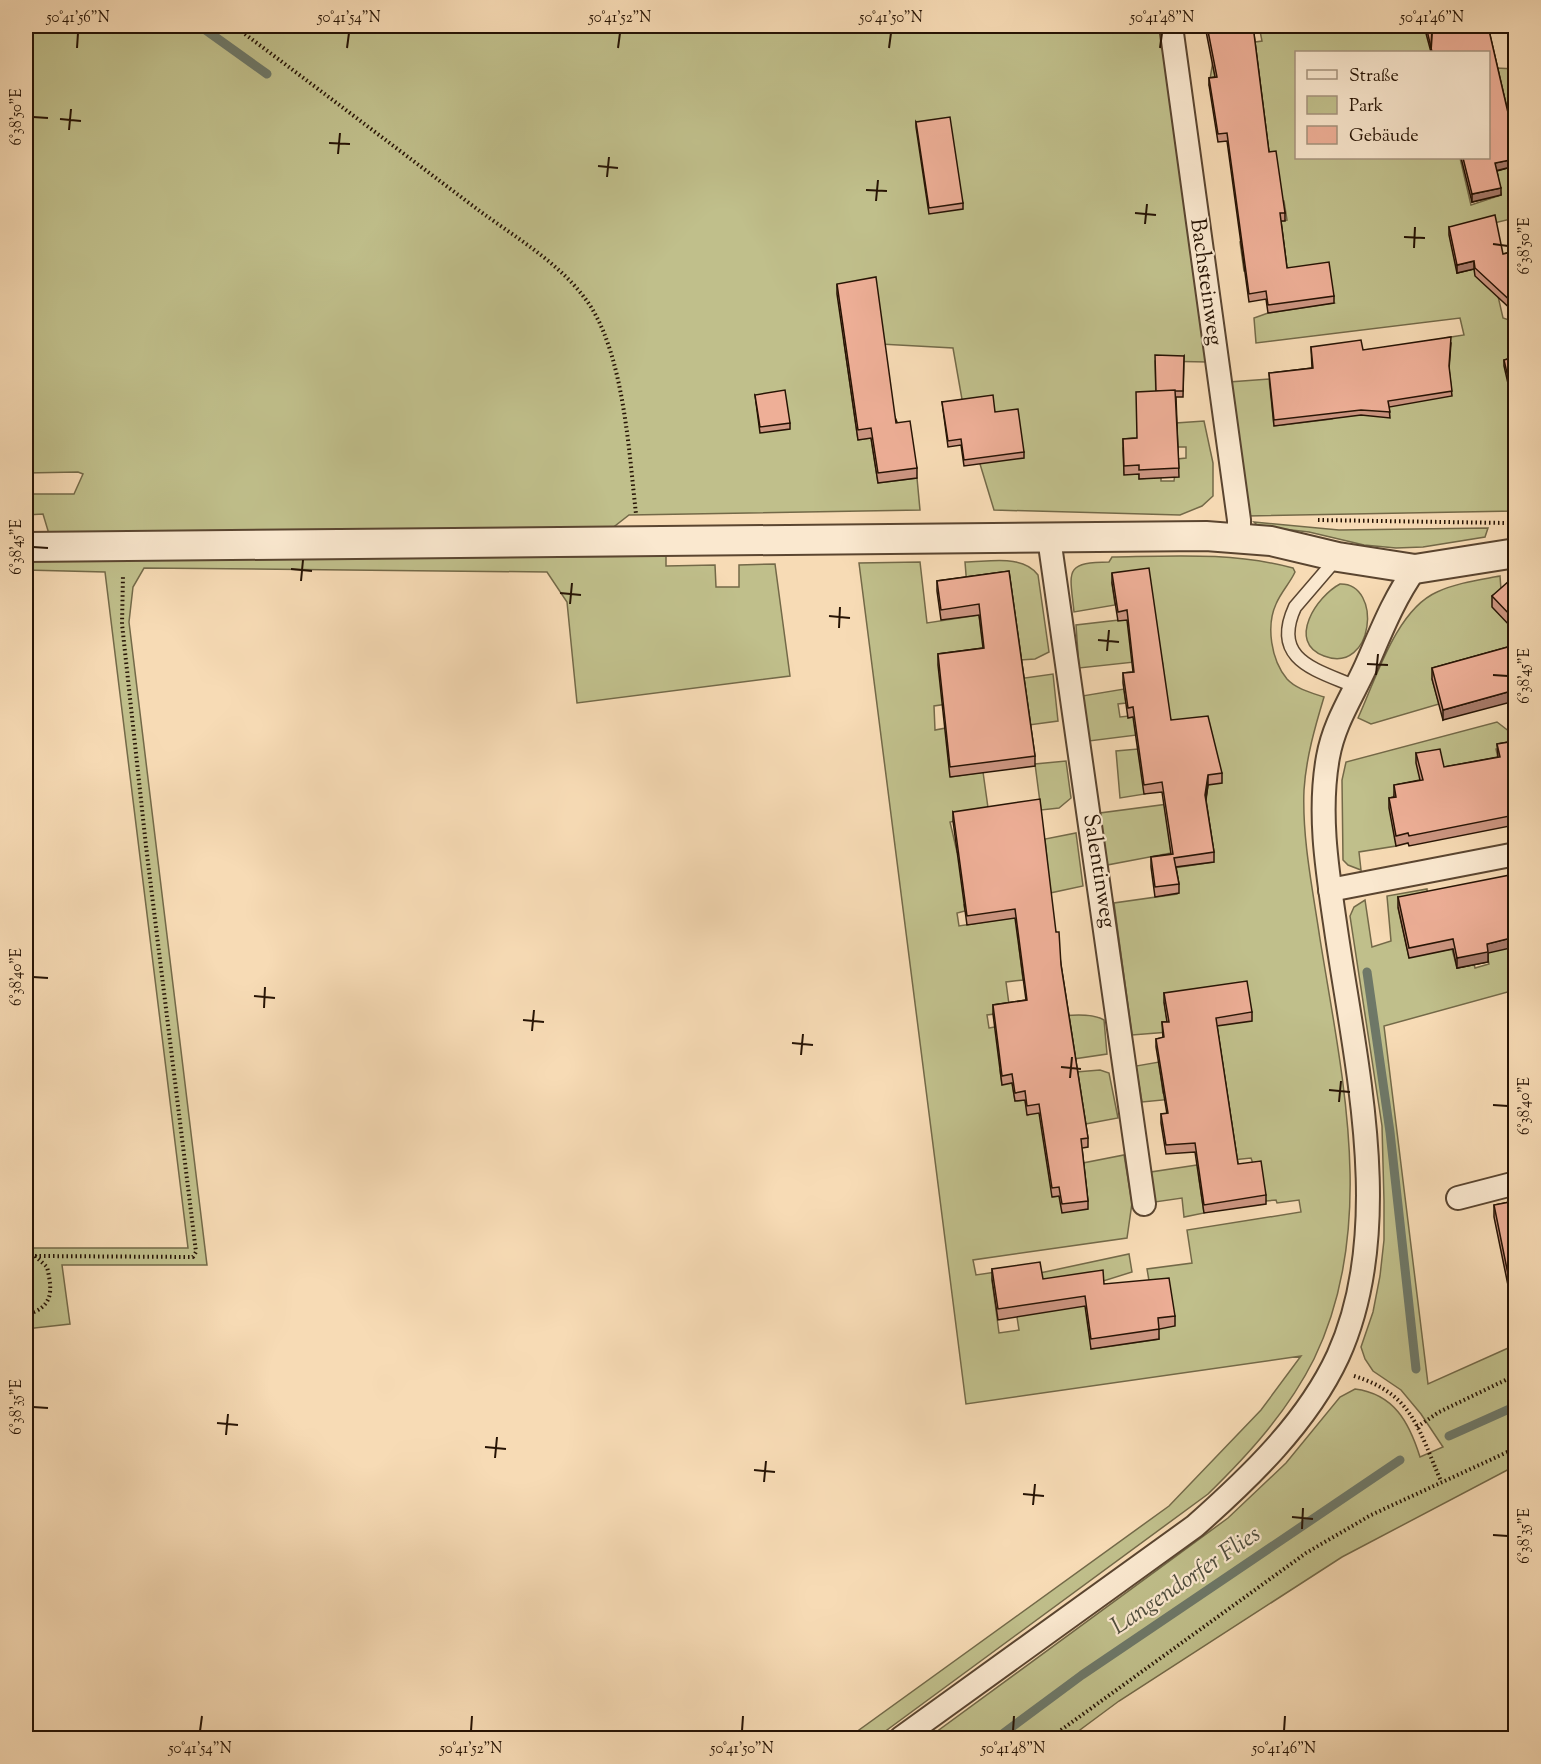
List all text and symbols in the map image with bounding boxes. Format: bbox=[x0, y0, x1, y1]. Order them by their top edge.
text: 50°41'56"N bbox=[45, 8, 110, 29]
text: 50°41'54"N bbox=[316, 8, 381, 29]
text: 50°41'52"N bbox=[588, 8, 651, 29]
text: 50°41'50"N bbox=[858, 8, 923, 29]
text: 50°41'48"N bbox=[1129, 8, 1194, 29]
text: 50°41'46"N bbox=[1399, 8, 1464, 29]
legend bbox=[1295, 51, 1490, 159]
text: Straße bbox=[1349, 64, 1399, 90]
text: 6°38'50"E bbox=[7, 89, 28, 146]
text: Park bbox=[1349, 94, 1384, 120]
text: Gebäude bbox=[1349, 124, 1419, 150]
street label: Bachsteinweg bbox=[1180, 216, 1230, 348]
text: 6°38'50"E bbox=[1515, 218, 1536, 275]
text: 6°38'45"E bbox=[7, 519, 28, 575]
text: 6°38'45"E bbox=[1515, 648, 1536, 704]
street label: Salentinweg bbox=[1073, 812, 1123, 931]
text: 6°38'40"E bbox=[7, 948, 28, 1006]
text: 6°38'40"E bbox=[1515, 1077, 1536, 1135]
text: 6°38'35"E bbox=[7, 1379, 28, 1435]
text: 6°38'35"E bbox=[1515, 1508, 1536, 1564]
water label: Langendorfer Flies bbox=[1104, 1518, 1268, 1644]
text: 50°41'54"N bbox=[167, 1739, 232, 1760]
text: 50°41'52"N bbox=[439, 1739, 502, 1760]
text: 50°41'50"N bbox=[709, 1739, 774, 1760]
text: 50°41'48"N bbox=[980, 1739, 1045, 1760]
text: 50°41'46"N bbox=[1251, 1739, 1316, 1760]

